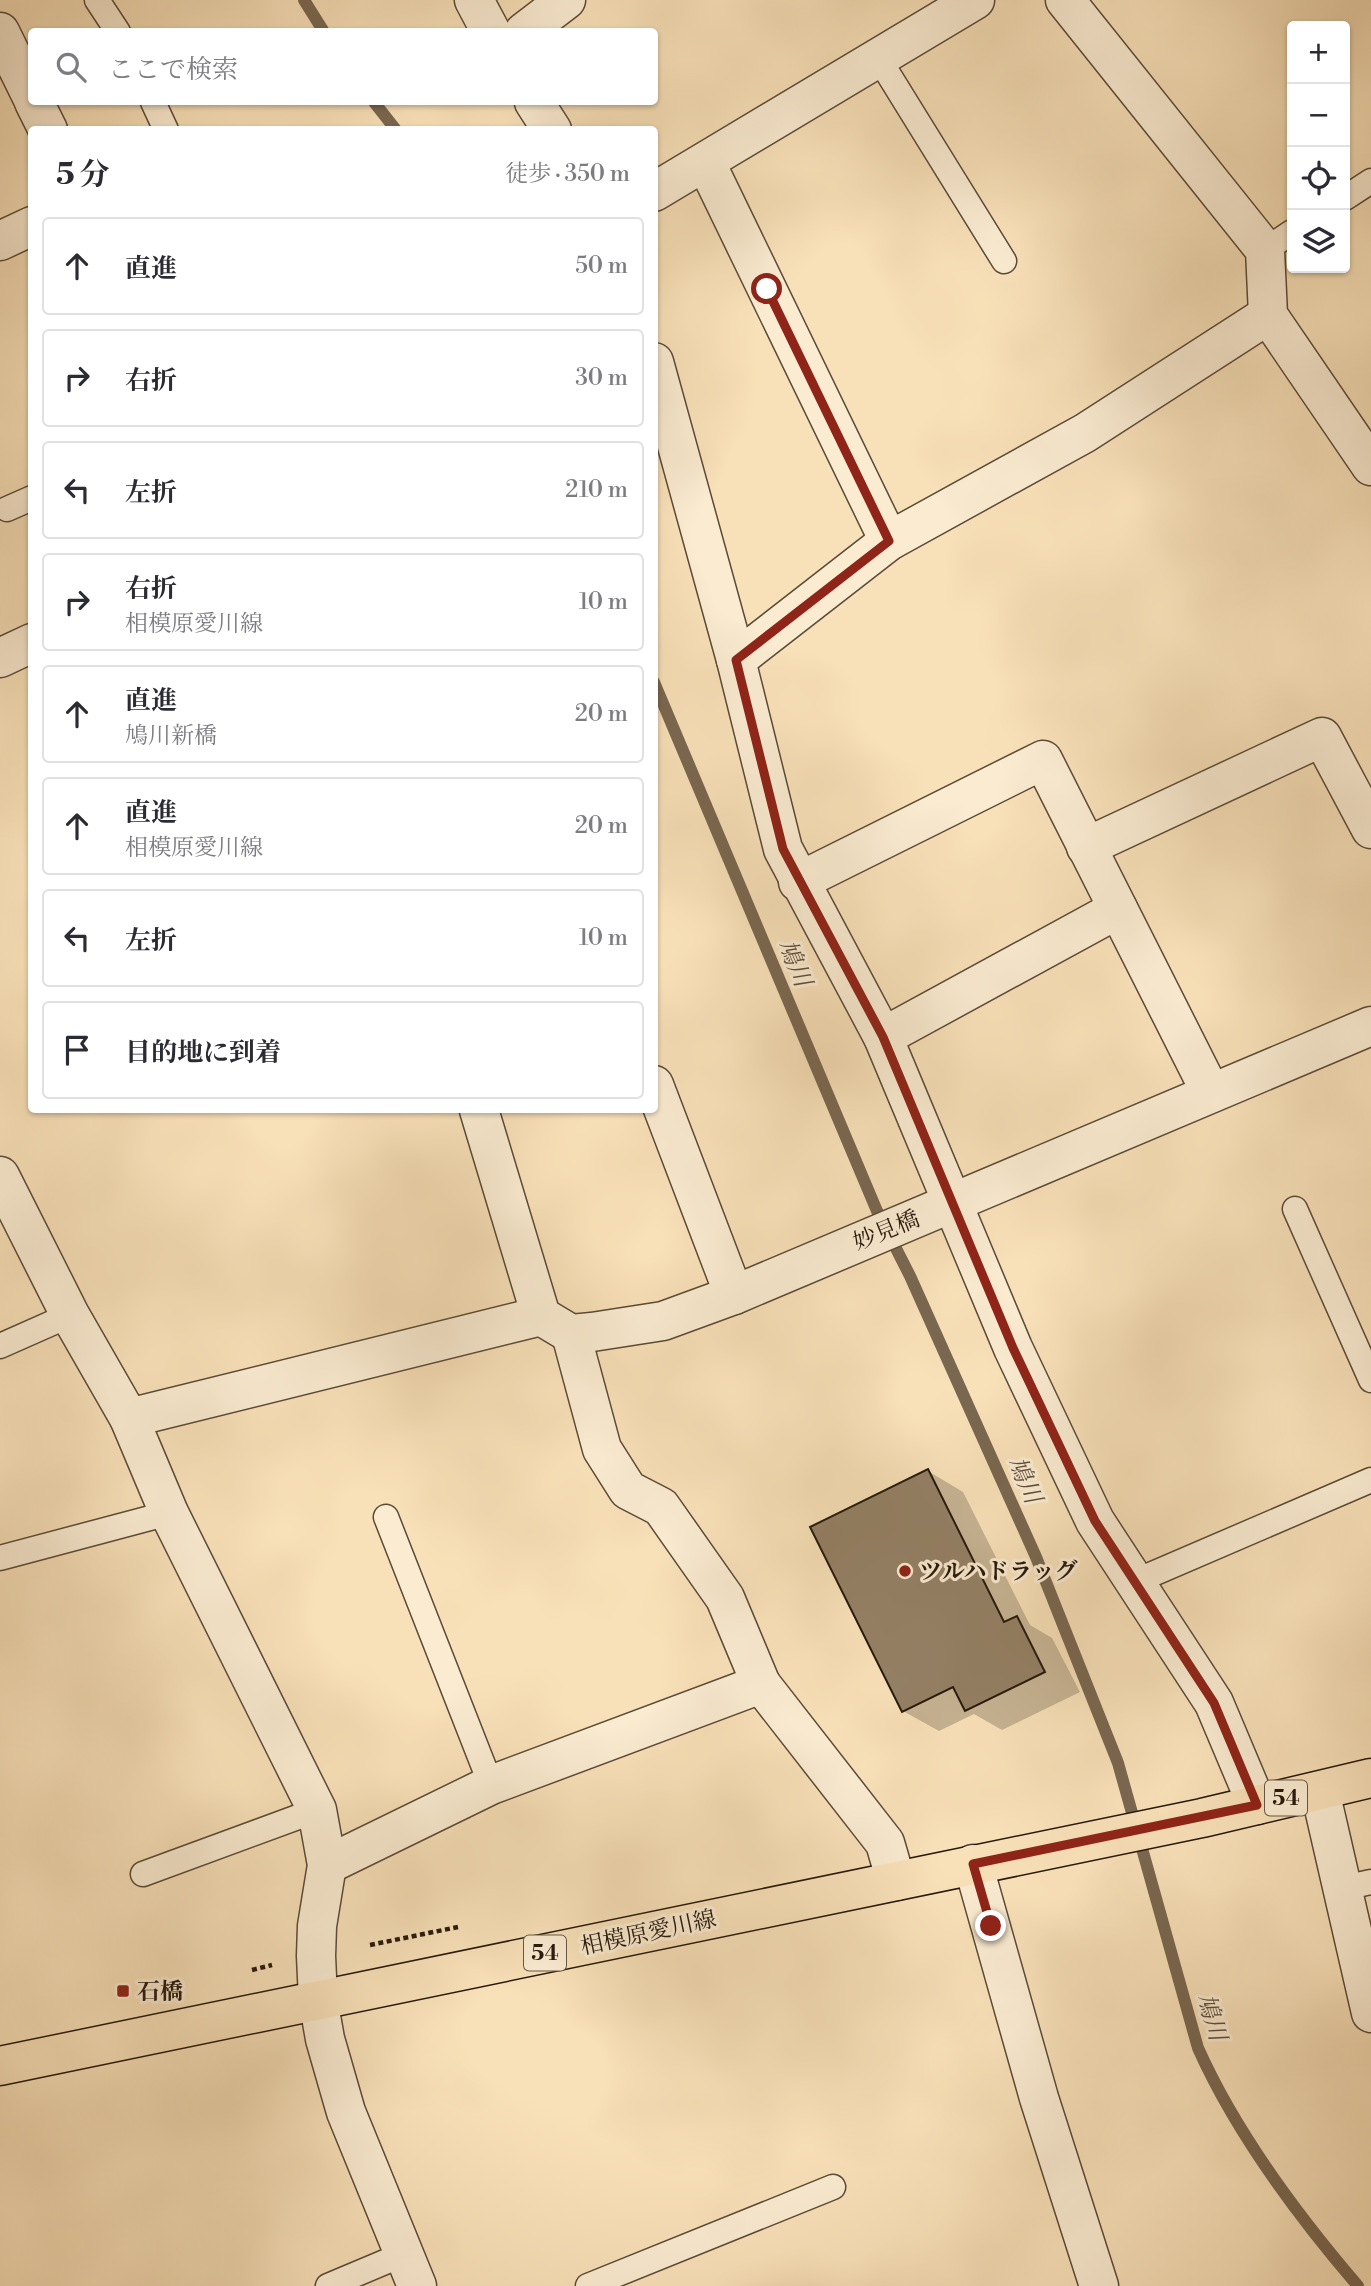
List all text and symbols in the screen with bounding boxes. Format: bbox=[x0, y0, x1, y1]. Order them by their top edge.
map controls bbox=[1287, 21, 1350, 273]
button: + bbox=[1287, 21, 1350, 84]
search box bbox=[28, 28, 658, 105]
icon: search bbox=[52, 48, 90, 86]
text: ここで検索 bbox=[108, 54, 238, 86]
button: − bbox=[1287, 84, 1350, 147]
button: locate bbox=[1287, 147, 1350, 210]
text: 5 分 bbox=[56, 156, 109, 194]
text: 徒歩 · 350 m bbox=[505, 160, 630, 188]
button: layers bbox=[1287, 210, 1350, 273]
icon: ahead bbox=[58, 247, 96, 285]
text: 50 m bbox=[575, 252, 628, 280]
text: 直進 bbox=[125, 253, 177, 285]
route start bbox=[751, 273, 782, 304]
icon: right bbox=[58, 359, 96, 397]
text: 30 m bbox=[575, 364, 628, 392]
text: 右折 bbox=[125, 365, 177, 397]
icon: left bbox=[58, 471, 96, 509]
text: 210 m bbox=[565, 476, 628, 504]
text: 左折 bbox=[125, 477, 177, 509]
text: 右折 bbox=[125, 573, 177, 605]
icon: right bbox=[58, 583, 96, 621]
text: 10 m bbox=[579, 588, 628, 616]
text: 相模原愛川線 bbox=[125, 610, 263, 638]
text: 直進 bbox=[125, 685, 177, 717]
icon: ahead bbox=[58, 695, 96, 733]
text: 20 m bbox=[575, 700, 628, 728]
text: 鳩川新橋 bbox=[125, 722, 217, 750]
text: 直進 bbox=[125, 797, 177, 829]
icon: ahead bbox=[58, 807, 96, 845]
text: 20 m bbox=[575, 812, 628, 840]
text: 相模原愛川線 bbox=[125, 834, 263, 862]
icon: left bbox=[58, 919, 96, 957]
text: 10 m bbox=[579, 924, 628, 952]
text: 左折 bbox=[125, 925, 177, 957]
water label: 鳩川 bbox=[771, 935, 818, 994]
icon: arrive bbox=[58, 1031, 96, 1069]
text: 目的地に到着 bbox=[125, 1037, 281, 1069]
street label: 妙見橋 bbox=[849, 1205, 924, 1257]
water label: 鳩川 bbox=[1001, 1452, 1049, 1511]
place label: ツルハドラッグ bbox=[919, 1558, 1077, 1586]
marker: ツルハドラッグ bbox=[897, 1563, 913, 1579]
road number: 54 bbox=[1265, 1780, 1307, 1815]
street label: 相模原愛川線 bbox=[578, 1905, 719, 1961]
route end bbox=[975, 1910, 1006, 1941]
road number: 54 bbox=[524, 1936, 566, 1970]
place label: 石橋 bbox=[137, 1978, 183, 2006]
marker: 石橋 bbox=[115, 1983, 131, 1999]
water label: 鳩川 bbox=[1190, 1990, 1233, 2047]

